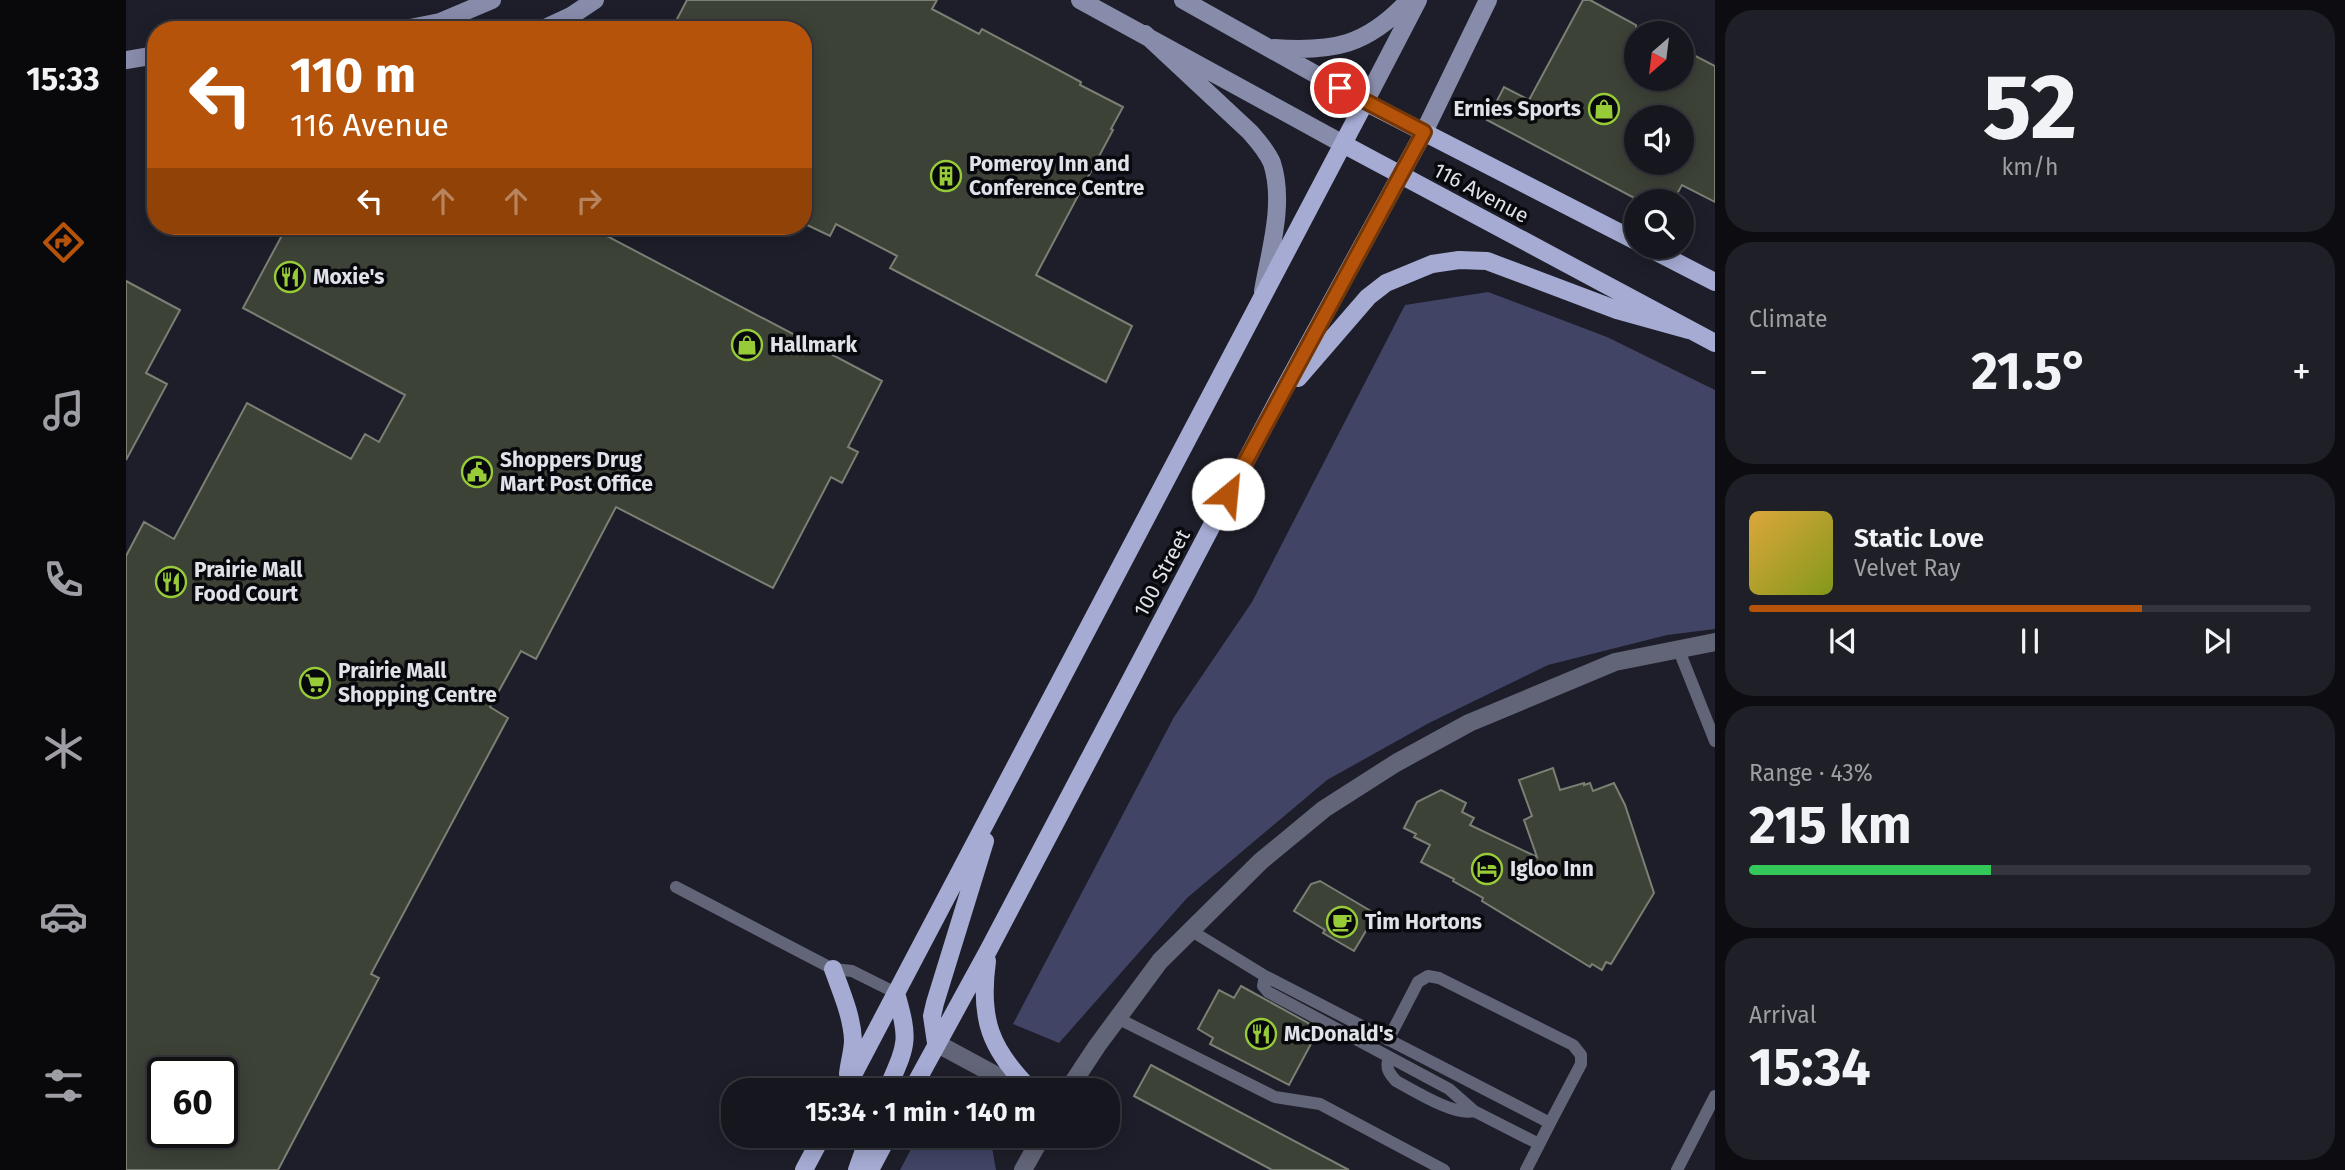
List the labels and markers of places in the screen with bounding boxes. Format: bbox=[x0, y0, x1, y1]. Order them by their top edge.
pin bbox=[1310, 58, 1370, 118]
shop icon: Ernies Sports bbox=[1587, 92, 1621, 126]
place label: Ernies Sports bbox=[1454, 96, 1581, 122]
place label: Pomeroy Inn and Conference Centre bbox=[969, 151, 1145, 201]
building icon: Pomeroy Inn and Conference Centre bbox=[929, 159, 963, 193]
restaurant icon: Moxie's bbox=[273, 260, 307, 294]
place label: Moxie's bbox=[313, 264, 384, 290]
shop icon: Hallmark bbox=[730, 328, 764, 362]
place label: Hallmark bbox=[770, 332, 857, 358]
place label: Shoppers Drug Mart Post Office bbox=[500, 447, 653, 497]
public building icon: Shoppers Drug Mart Post Office bbox=[460, 455, 494, 489]
place label: Prairie Mall Food Court bbox=[194, 557, 303, 607]
restaurant icon: Prairie Mall Food Court bbox=[154, 565, 188, 599]
place label: Prairie Mall Shopping Centre bbox=[338, 658, 497, 708]
supermarket icon: Prairie Mall Shopping Centre bbox=[298, 666, 332, 700]
hotel icon: Igloo Inn bbox=[1470, 852, 1504, 886]
place label: Igloo Inn bbox=[1510, 856, 1594, 882]
cafe icon: Tim Hortons bbox=[1325, 905, 1359, 939]
place label: Tim Hortons bbox=[1365, 909, 1482, 935]
restaurant icon: McDonald's bbox=[1244, 1017, 1278, 1051]
place label: McDonald's bbox=[1284, 1021, 1394, 1047]

